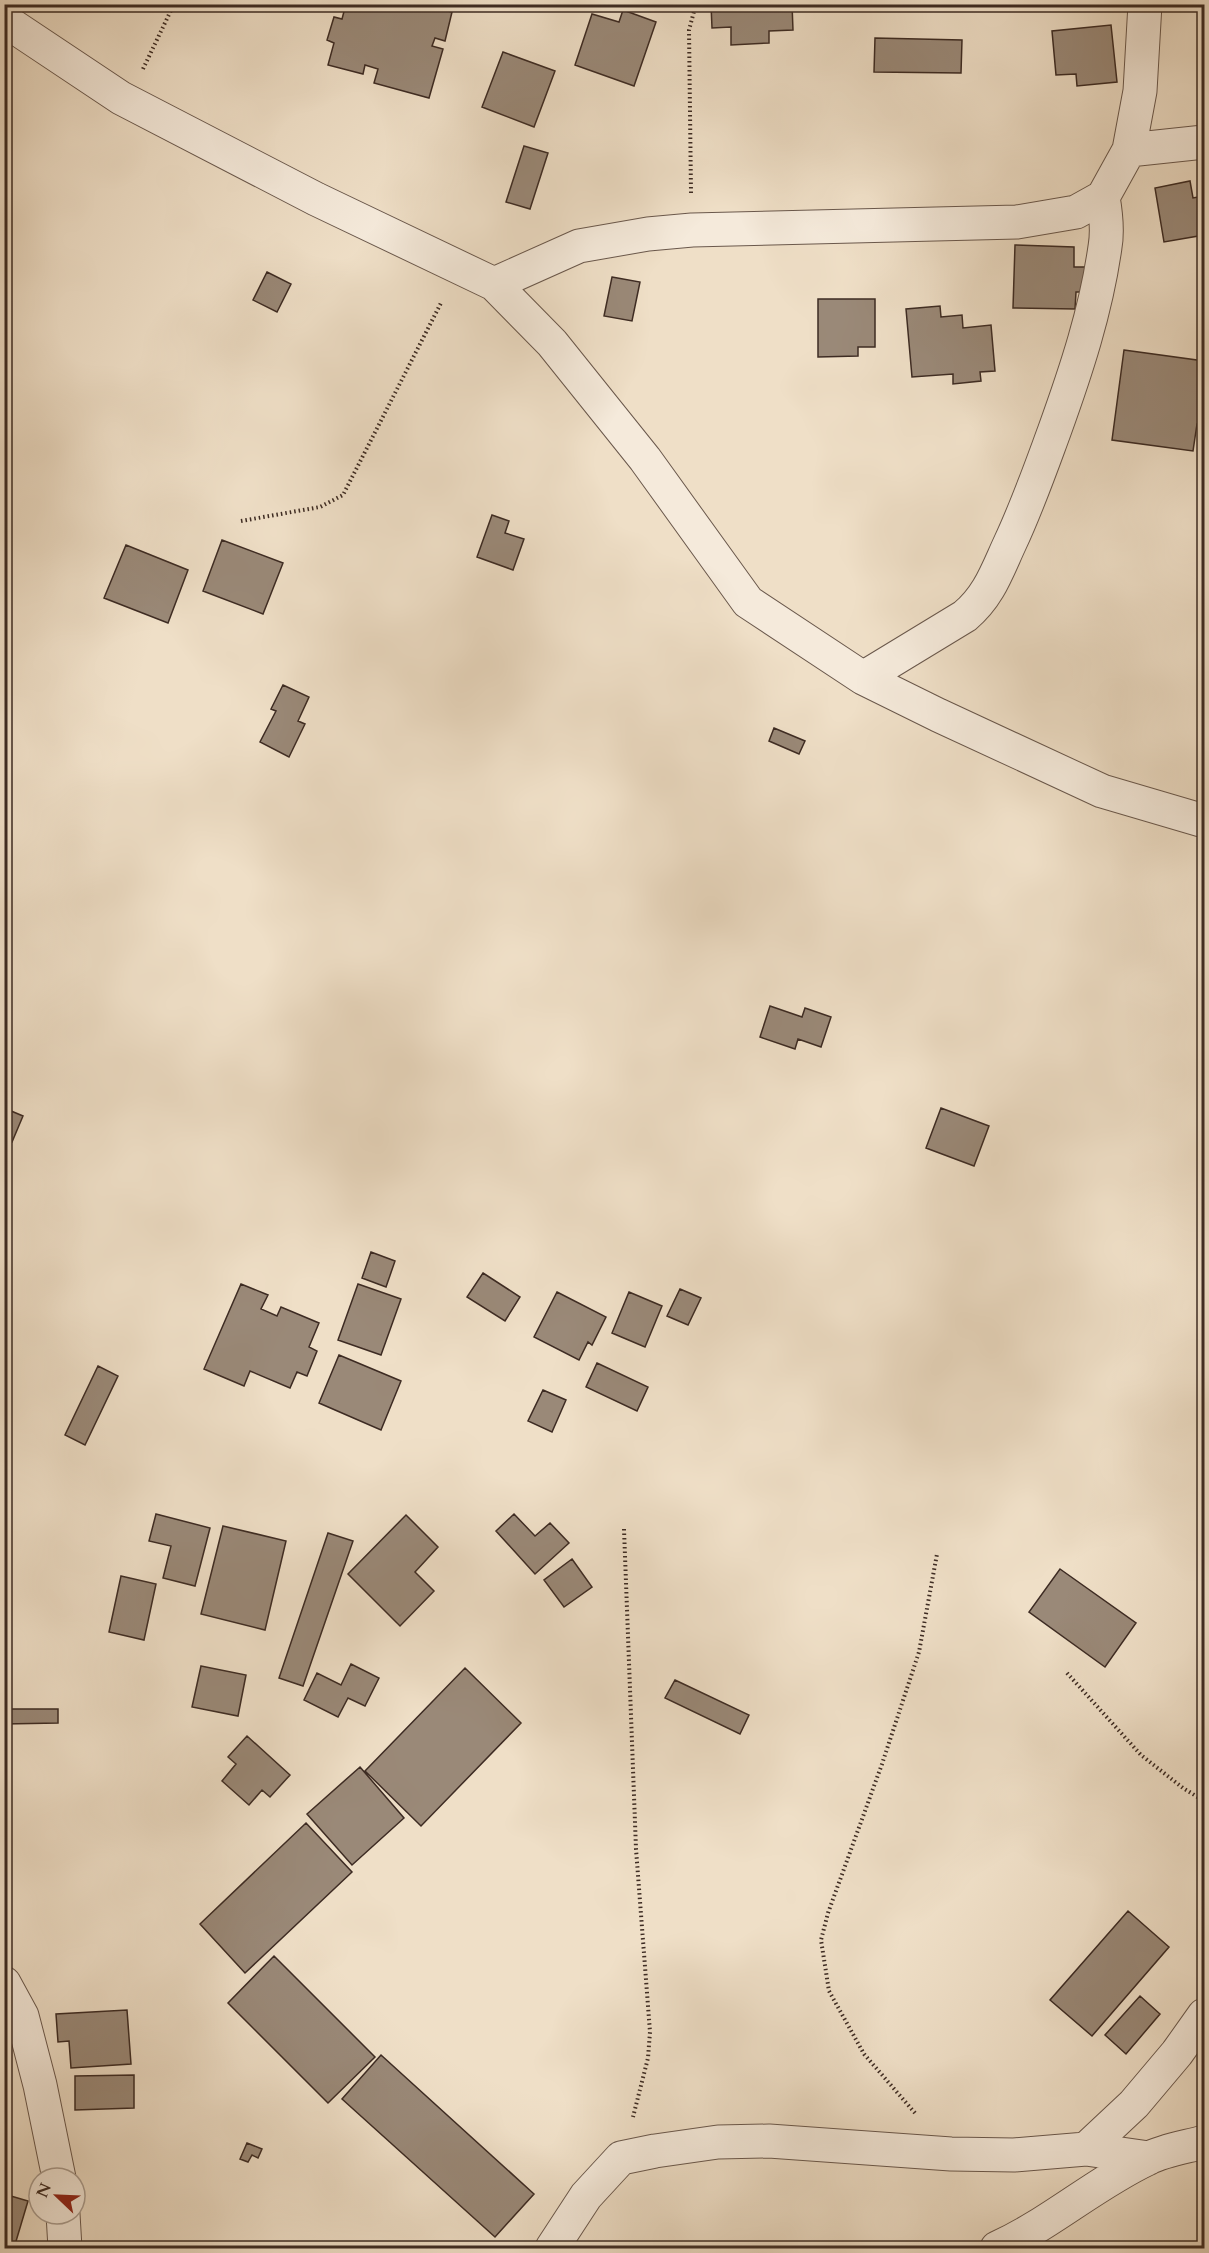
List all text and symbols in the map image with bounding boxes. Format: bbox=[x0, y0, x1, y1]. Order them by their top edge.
north arrow bbox=[27, 2166, 87, 2226]
text: N bbox=[31, 2180, 57, 2201]

